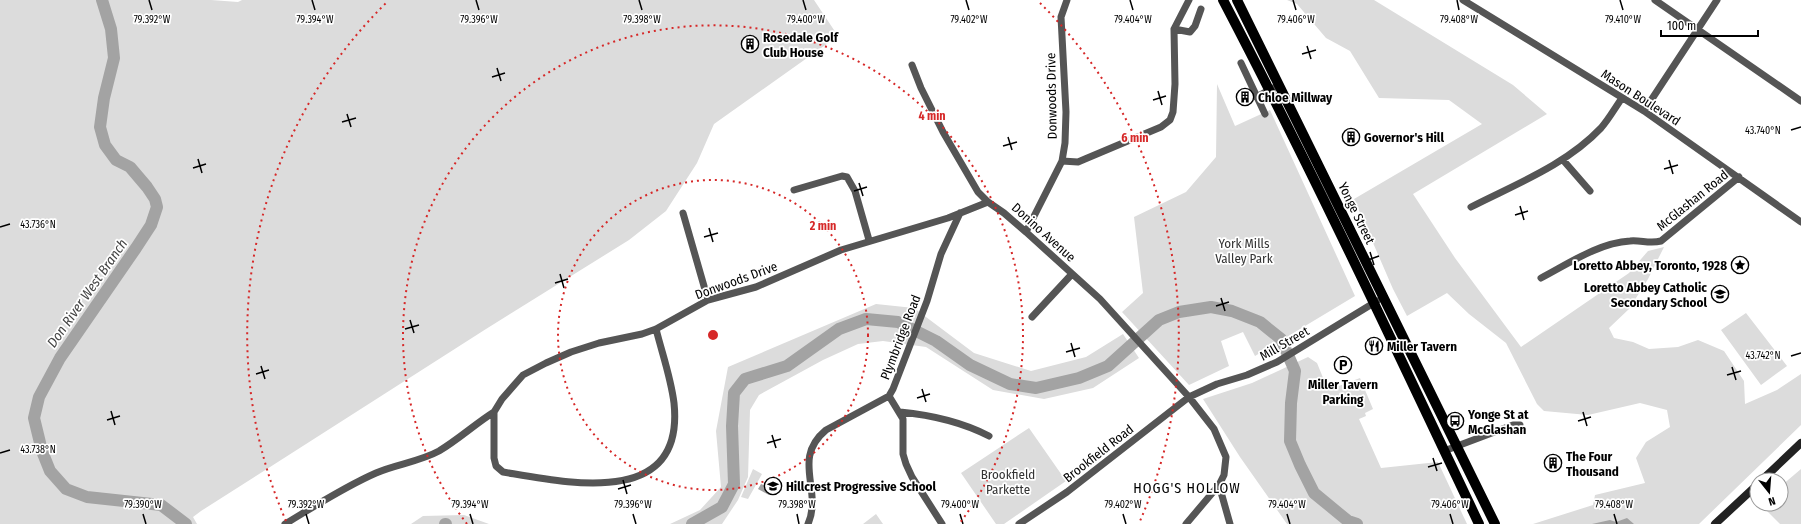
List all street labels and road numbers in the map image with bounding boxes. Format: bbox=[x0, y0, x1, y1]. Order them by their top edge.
street label: Donwoods Drive bbox=[1043, 53, 1060, 139]
street label: Mason Boulevard bbox=[1598, 66, 1683, 129]
street label: McGlashan Road bbox=[1654, 167, 1731, 234]
street label: Yonge Street bbox=[1335, 180, 1378, 247]
street label: Donino Avenue bbox=[1009, 200, 1079, 265]
street label: Donwoods Drive bbox=[693, 259, 779, 302]
street label: Plymbridge Road bbox=[877, 293, 924, 382]
street label: Mill Street bbox=[1257, 323, 1312, 364]
street label: Brookfield Road bbox=[1060, 421, 1136, 485]

